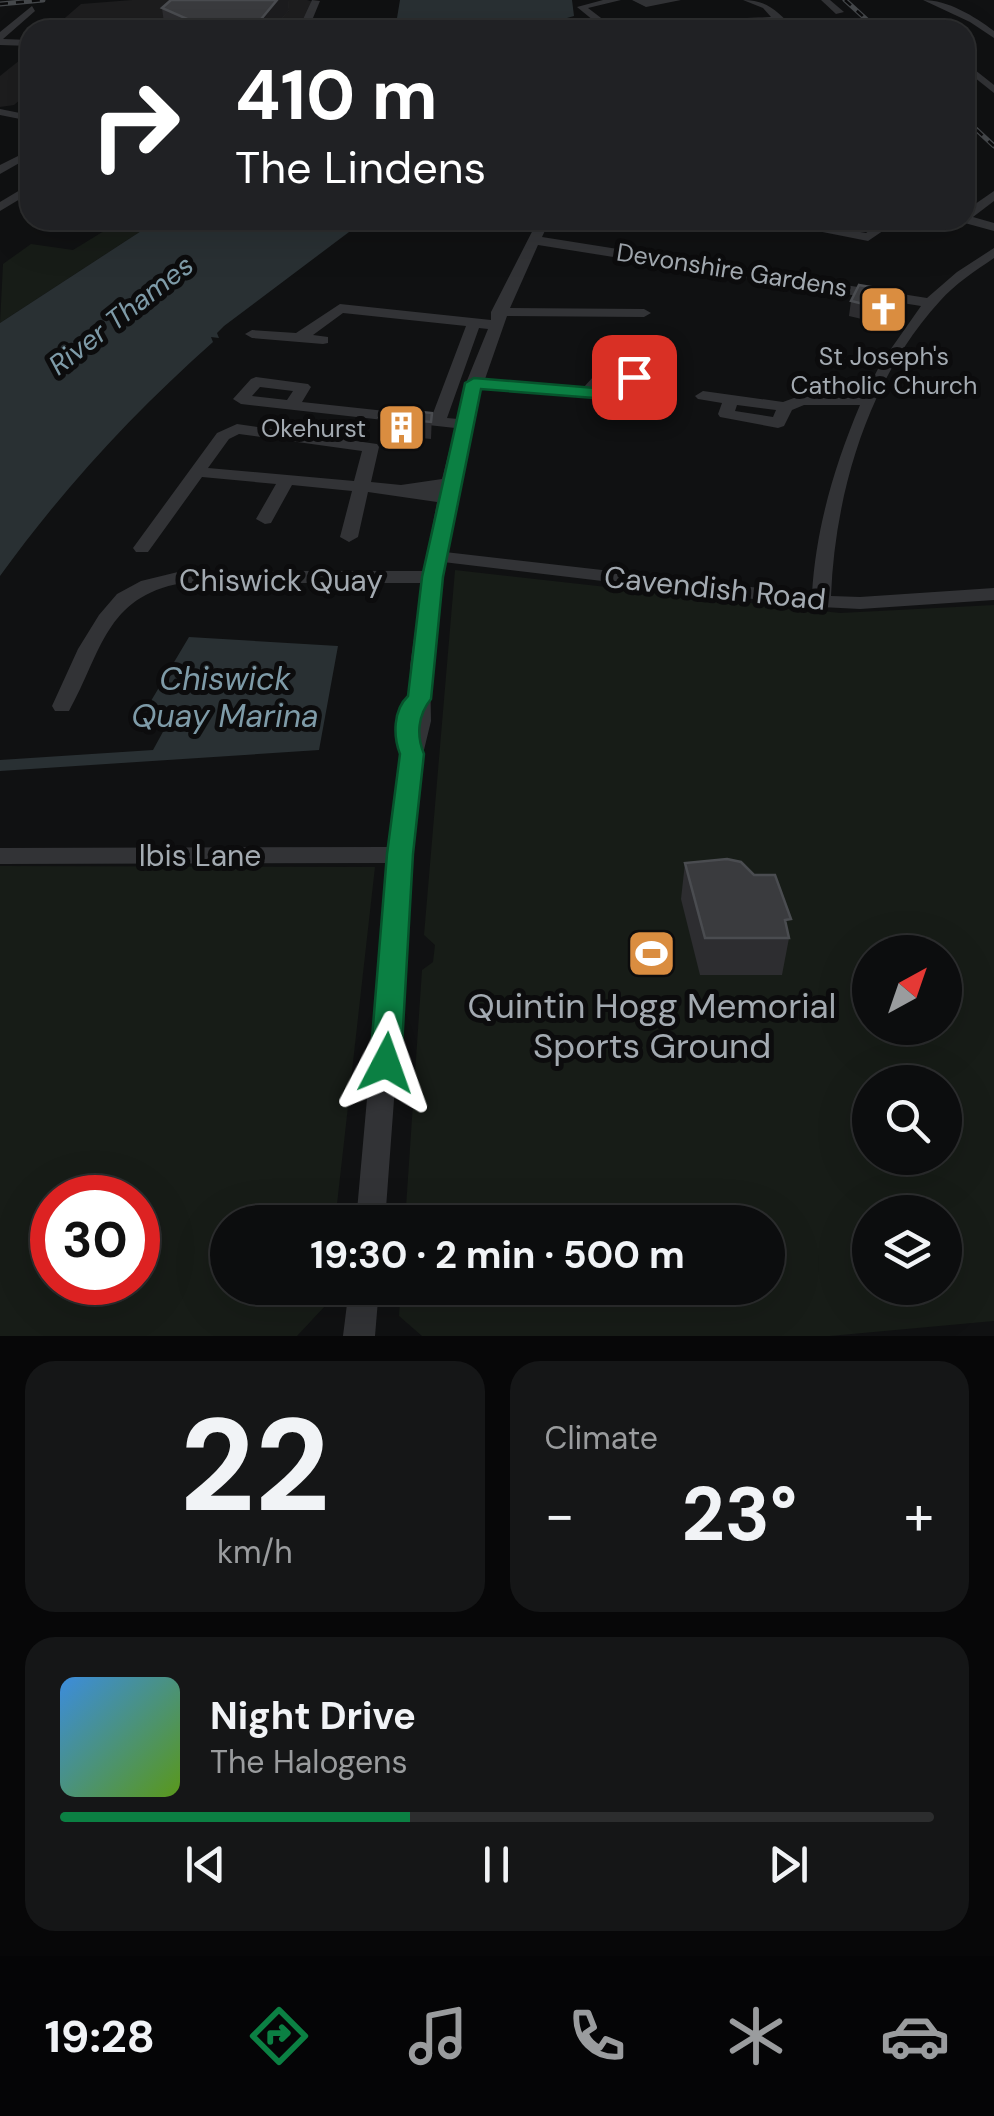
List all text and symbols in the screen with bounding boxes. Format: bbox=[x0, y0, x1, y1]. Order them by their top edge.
text: 410 m bbox=[235, 50, 438, 141]
icon: right bbox=[70, 60, 200, 190]
text: The Lindens bbox=[235, 138, 486, 197]
street label: Devonshire Gardens bbox=[614, 235, 850, 305]
water label: River Thames bbox=[41, 247, 201, 383]
church icon: St Joseph's Catholic Church bbox=[858, 284, 910, 336]
pin bbox=[592, 335, 677, 420]
place label: St Joseph's Catholic Church bbox=[791, 340, 977, 402]
icon: arrive bbox=[607, 350, 662, 405]
building icon: Okehurst bbox=[375, 402, 427, 454]
place label: Okehurst bbox=[261, 412, 366, 445]
street label: Cavendish Road bbox=[602, 557, 828, 619]
street label: Chiswick Quay bbox=[179, 561, 383, 600]
water label: Chiswick Quay Marina bbox=[131, 658, 319, 737]
street label: Ibis Lane bbox=[139, 836, 261, 875]
sports icon: Quintin Hogg Memorial Sports Ground bbox=[626, 928, 678, 980]
north arrow bbox=[852, 935, 962, 1045]
map controls bbox=[852, 935, 962, 1305]
place label: Quintin Hogg Memorial Sports Ground bbox=[468, 983, 836, 1069]
position arrow bbox=[334, 1011, 438, 1115]
button: search bbox=[852, 1065, 962, 1175]
speed limit sign: 30 bbox=[30, 1175, 160, 1305]
button: layers bbox=[852, 1195, 962, 1305]
text: 19:30 · 2 min · 500 m bbox=[310, 1230, 685, 1280]
text: 22 bbox=[180, 1381, 330, 1550]
text: Climate bbox=[545, 1417, 658, 1459]
text: 23° bbox=[681, 1466, 797, 1563]
text: − bbox=[545, 1479, 575, 1551]
text: + bbox=[904, 1479, 934, 1551]
text: km/h bbox=[217, 1531, 293, 1573]
text: Night Drive bbox=[210, 1691, 416, 1741]
text: The Halogens bbox=[210, 1741, 408, 1783]
icon: previous bbox=[178, 1837, 233, 1892]
icon: pause bbox=[469, 1837, 524, 1892]
icon: next bbox=[761, 1837, 816, 1892]
icon: directions bbox=[244, 2001, 314, 2071]
icon: music bbox=[403, 2001, 473, 2071]
icon: phone bbox=[562, 2001, 632, 2071]
icon: climate bbox=[721, 2001, 791, 2071]
icon: car bbox=[880, 2001, 950, 2071]
text: 19:28 bbox=[44, 2007, 155, 2066]

